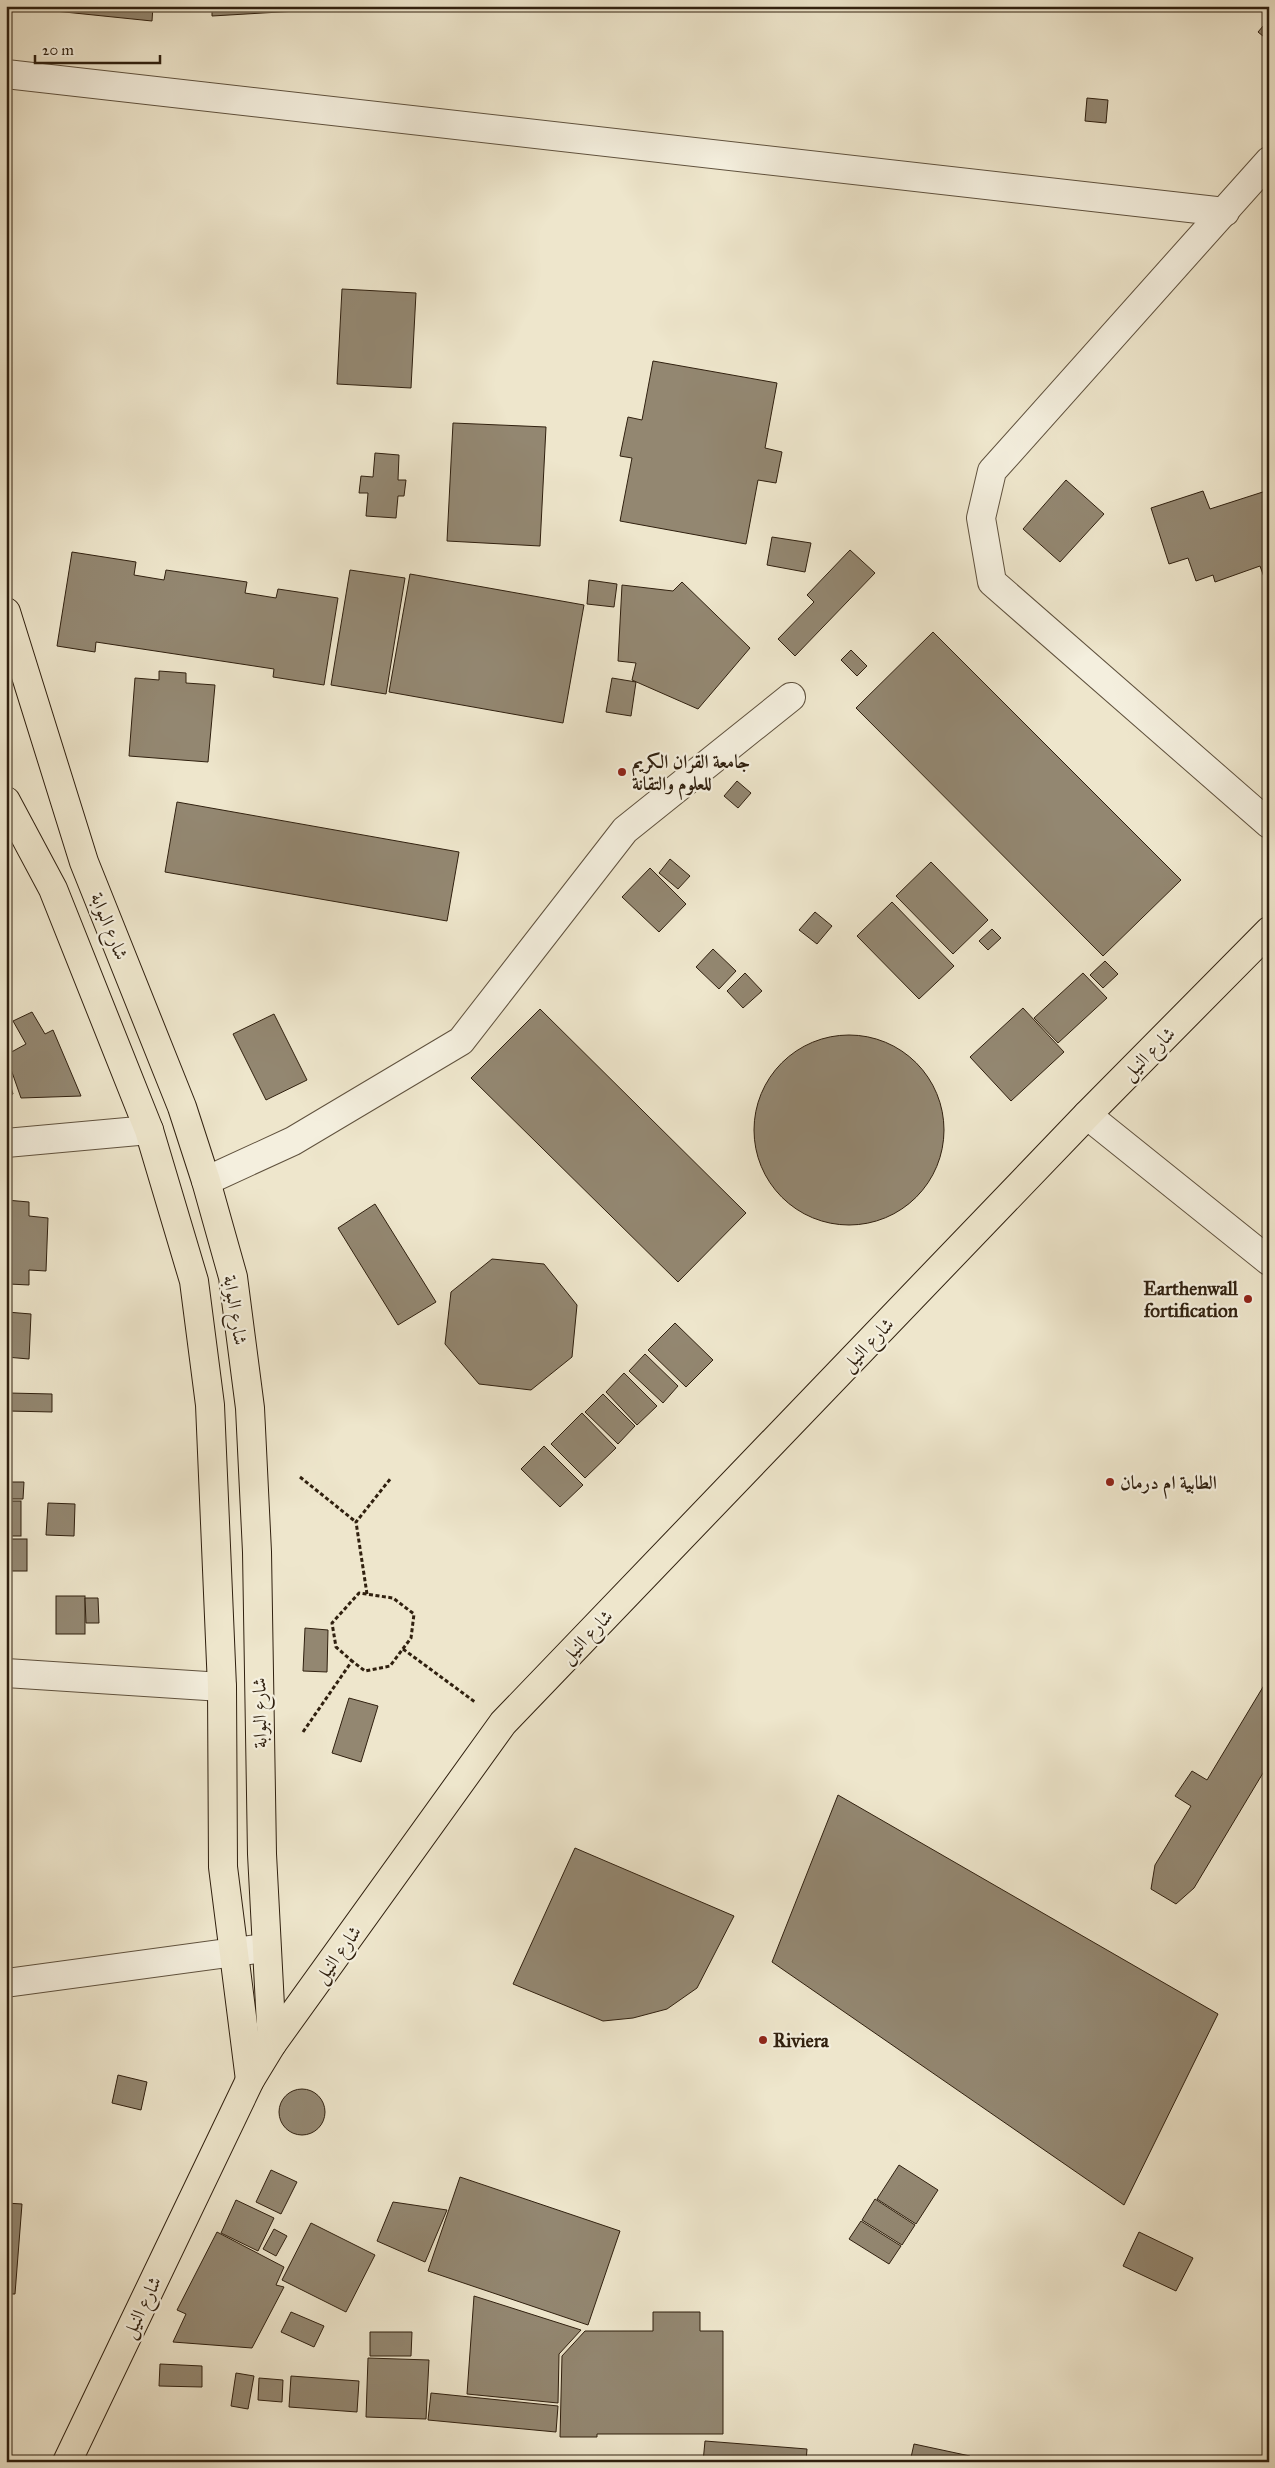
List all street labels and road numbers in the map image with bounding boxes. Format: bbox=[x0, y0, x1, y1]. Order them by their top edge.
street label: شارع البوابة bbox=[82, 889, 133, 965]
street label: شارع النيل bbox=[1117, 1022, 1183, 1088]
street label: شارع البوابة bbox=[215, 1273, 252, 1347]
street label: شارع النيل bbox=[836, 1313, 901, 1379]
street label: شارع النيل bbox=[555, 1605, 620, 1671]
street label: شارع البوابة bbox=[247, 1677, 276, 1749]
street label: شارع النيل bbox=[309, 1921, 369, 1990]
street label: شارع النيل bbox=[117, 2272, 170, 2344]

